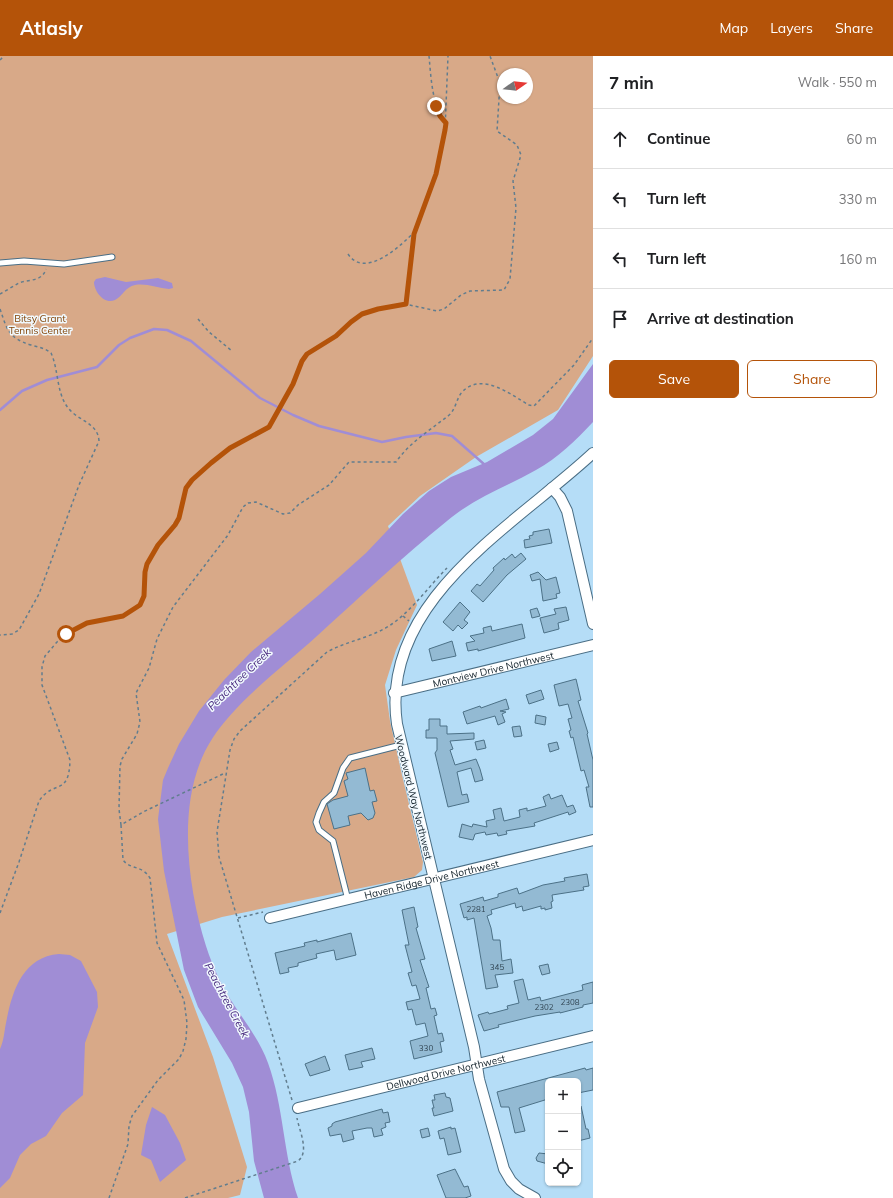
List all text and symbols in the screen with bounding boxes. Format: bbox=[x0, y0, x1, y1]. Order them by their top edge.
text: Atlasly bbox=[20, 16, 83, 40]
text: Map bbox=[719, 19, 748, 37]
text: Layers bbox=[770, 19, 813, 37]
text: Share bbox=[835, 19, 873, 37]
north arrow bbox=[497, 68, 533, 104]
text: 7 min bbox=[609, 72, 654, 93]
text: Walk · 550 m bbox=[798, 74, 877, 90]
route end bbox=[427, 97, 445, 115]
icon: ahead bbox=[609, 128, 631, 150]
text: Continue bbox=[647, 129, 710, 148]
text: 60 m bbox=[847, 131, 877, 147]
icon: left bbox=[609, 188, 631, 210]
text: Turn left bbox=[647, 189, 706, 208]
text: 330 m bbox=[839, 191, 877, 207]
icon: left bbox=[609, 248, 631, 270]
text: Turn left bbox=[647, 249, 706, 268]
text: 160 m bbox=[839, 251, 877, 267]
icon: arrive bbox=[609, 308, 631, 330]
text: Arrive at destination bbox=[647, 309, 794, 328]
park label: Bitsy Grant Tennis Center bbox=[9, 312, 72, 337]
button: Save bbox=[609, 360, 739, 398]
button: Share bbox=[747, 360, 877, 398]
route start bbox=[57, 625, 75, 643]
water label: Peachtree Creek bbox=[204, 645, 274, 713]
street label: Montview Drive Northwest bbox=[432, 649, 556, 690]
street label: Woodward Way Northwest bbox=[392, 733, 435, 861]
street label: Haven Ridge Drive Northwest bbox=[363, 857, 501, 902]
house number: 2281 bbox=[466, 904, 486, 914]
water label: Peachtree Creek bbox=[201, 960, 253, 1040]
house number: 345 bbox=[490, 962, 504, 972]
house number: 2308 bbox=[560, 997, 580, 1007]
house number: 2302 bbox=[534, 1002, 554, 1012]
house number: 330 bbox=[419, 1043, 433, 1053]
street label: Dellwood Drive Northwest bbox=[385, 1052, 507, 1093]
map controls bbox=[545, 1078, 581, 1186]
button: + bbox=[545, 1078, 581, 1114]
button: − bbox=[545, 1114, 581, 1150]
button: locate bbox=[545, 1150, 581, 1186]

